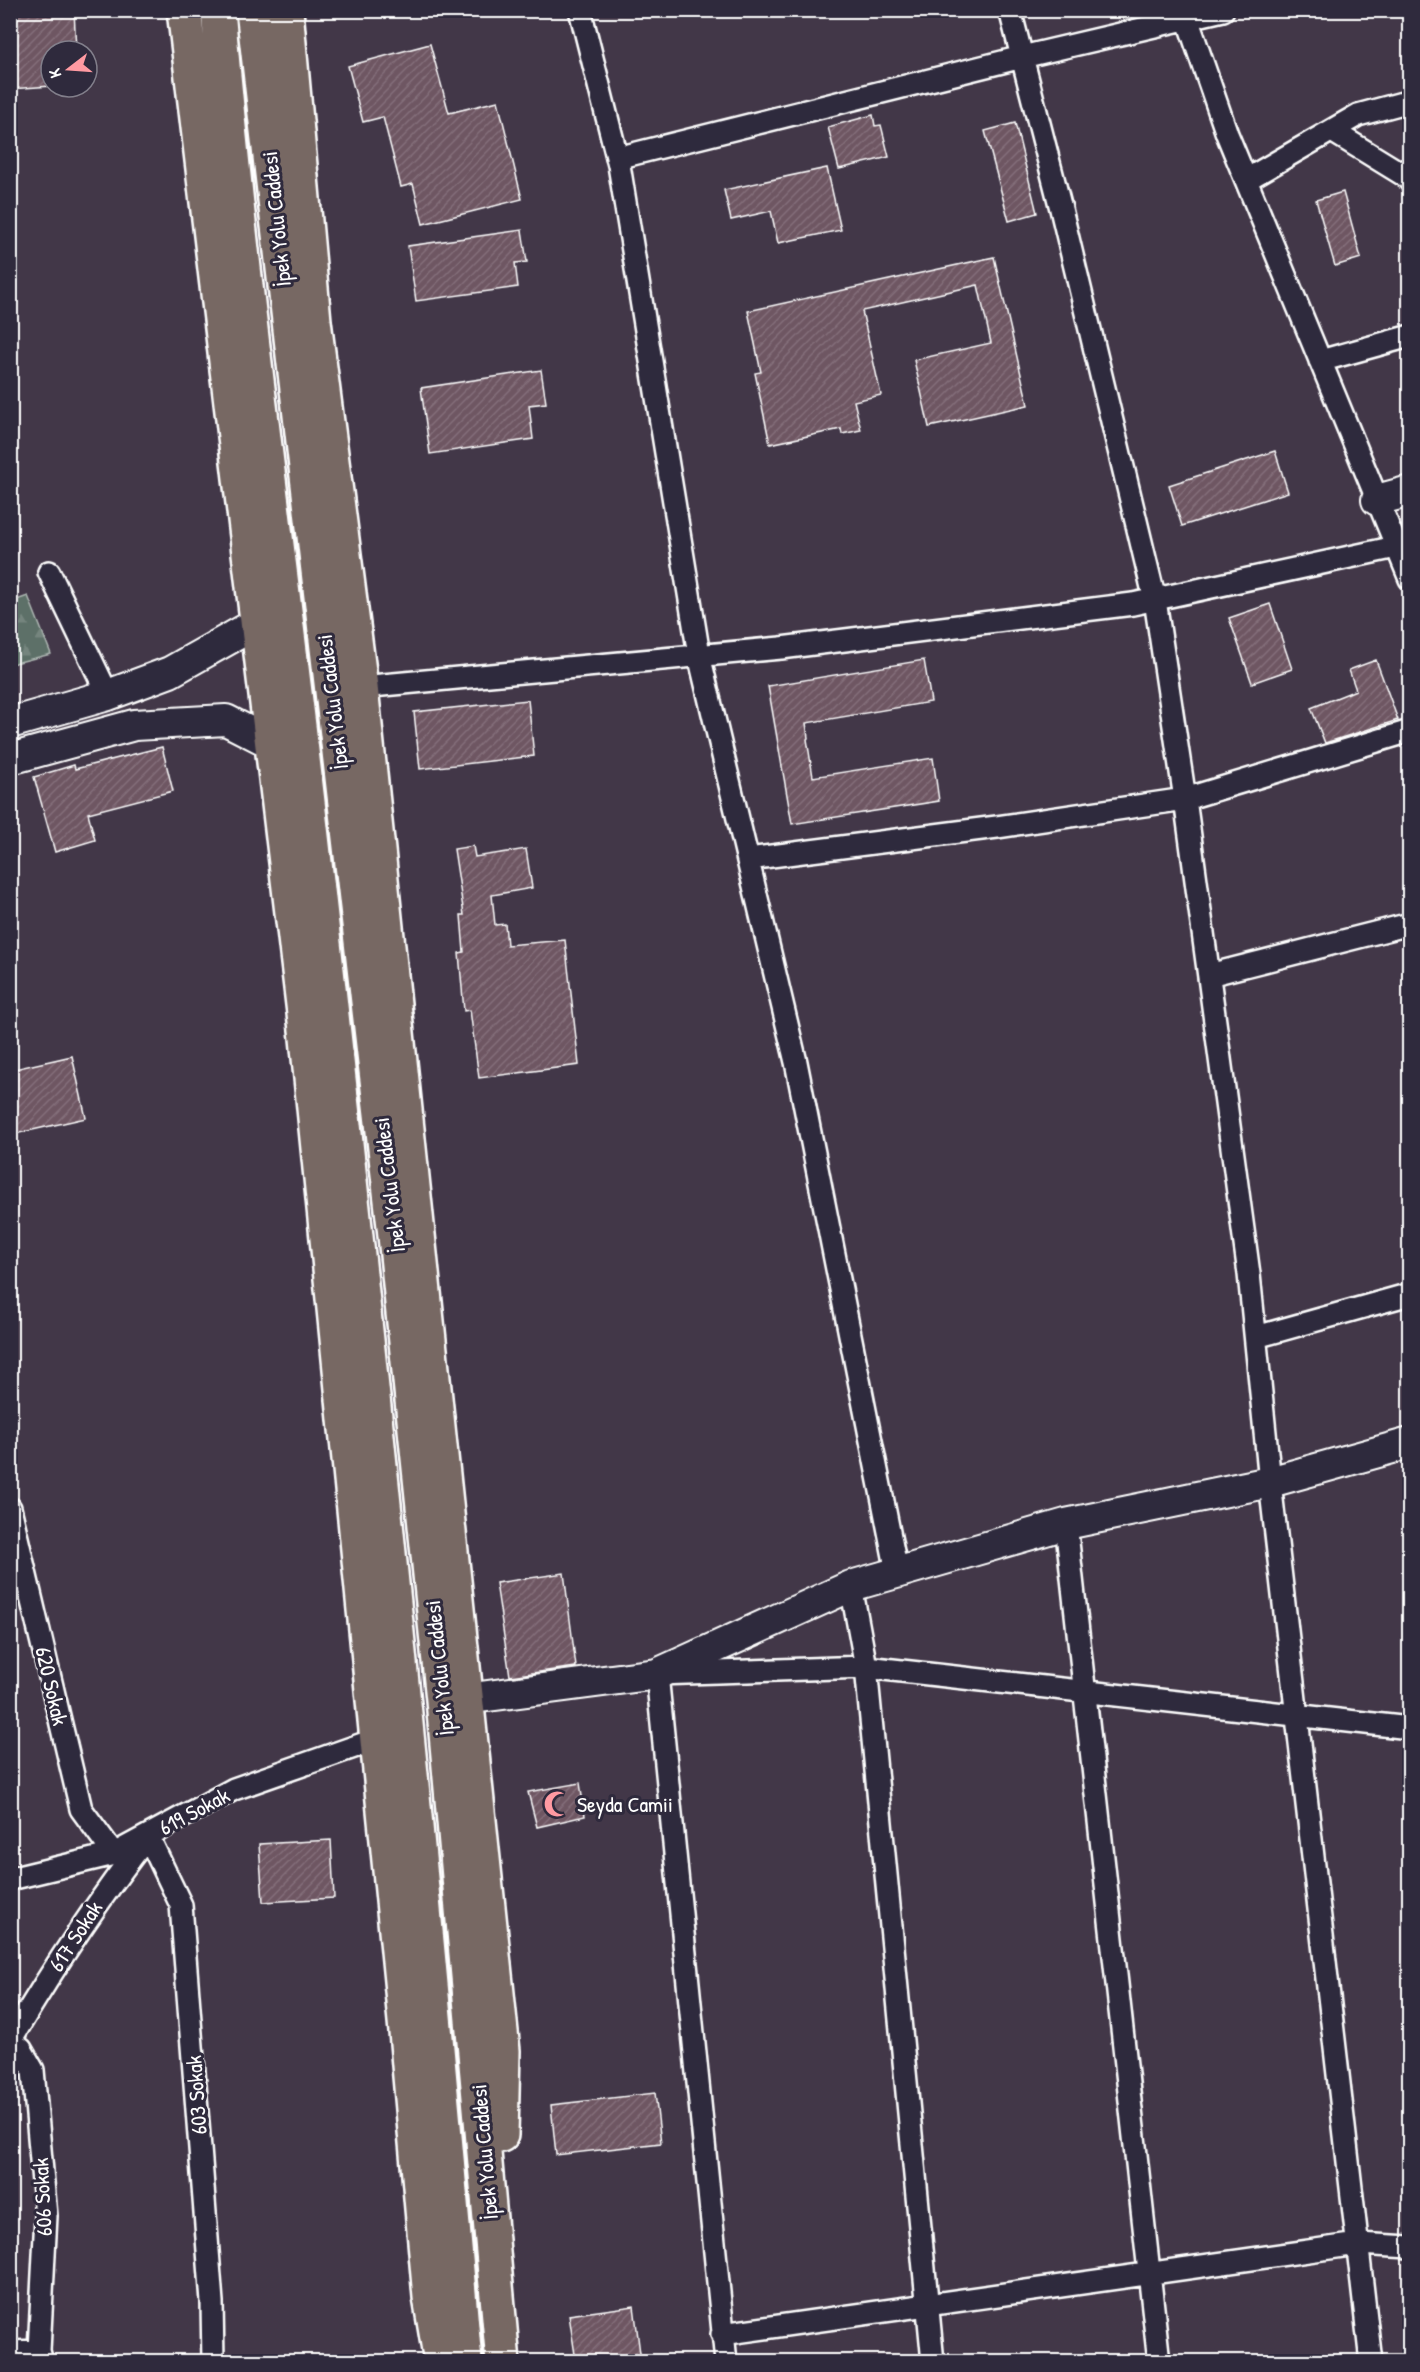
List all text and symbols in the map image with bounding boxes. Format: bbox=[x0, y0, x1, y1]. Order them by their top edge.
north arrow bbox=[39, 39, 99, 99]
text: K bbox=[43, 66, 66, 81]
street label: İpek Yolu Caddesi bbox=[254, 150, 298, 288]
street label: İpek Yolu Caddesi bbox=[309, 633, 355, 771]
street label: İpek Yolu Caddesi bbox=[366, 1116, 412, 1254]
street label: İpek Yolu Caddesi bbox=[417, 1599, 461, 1737]
street label: 620 Sokak bbox=[28, 1644, 76, 1728]
street label: 619 Sokak bbox=[154, 1780, 234, 1842]
mosque icon: Seyda Camii bbox=[542, 1789, 572, 1819]
place label: Seyda Camii bbox=[577, 1789, 673, 1819]
street label: 617 Sokak bbox=[41, 1895, 109, 1977]
street label: 603 Sokak bbox=[178, 2054, 214, 2136]
street label: İpek Yolu Caddesi bbox=[463, 2083, 505, 2221]
street label: 606 Sokak bbox=[25, 2157, 59, 2237]

